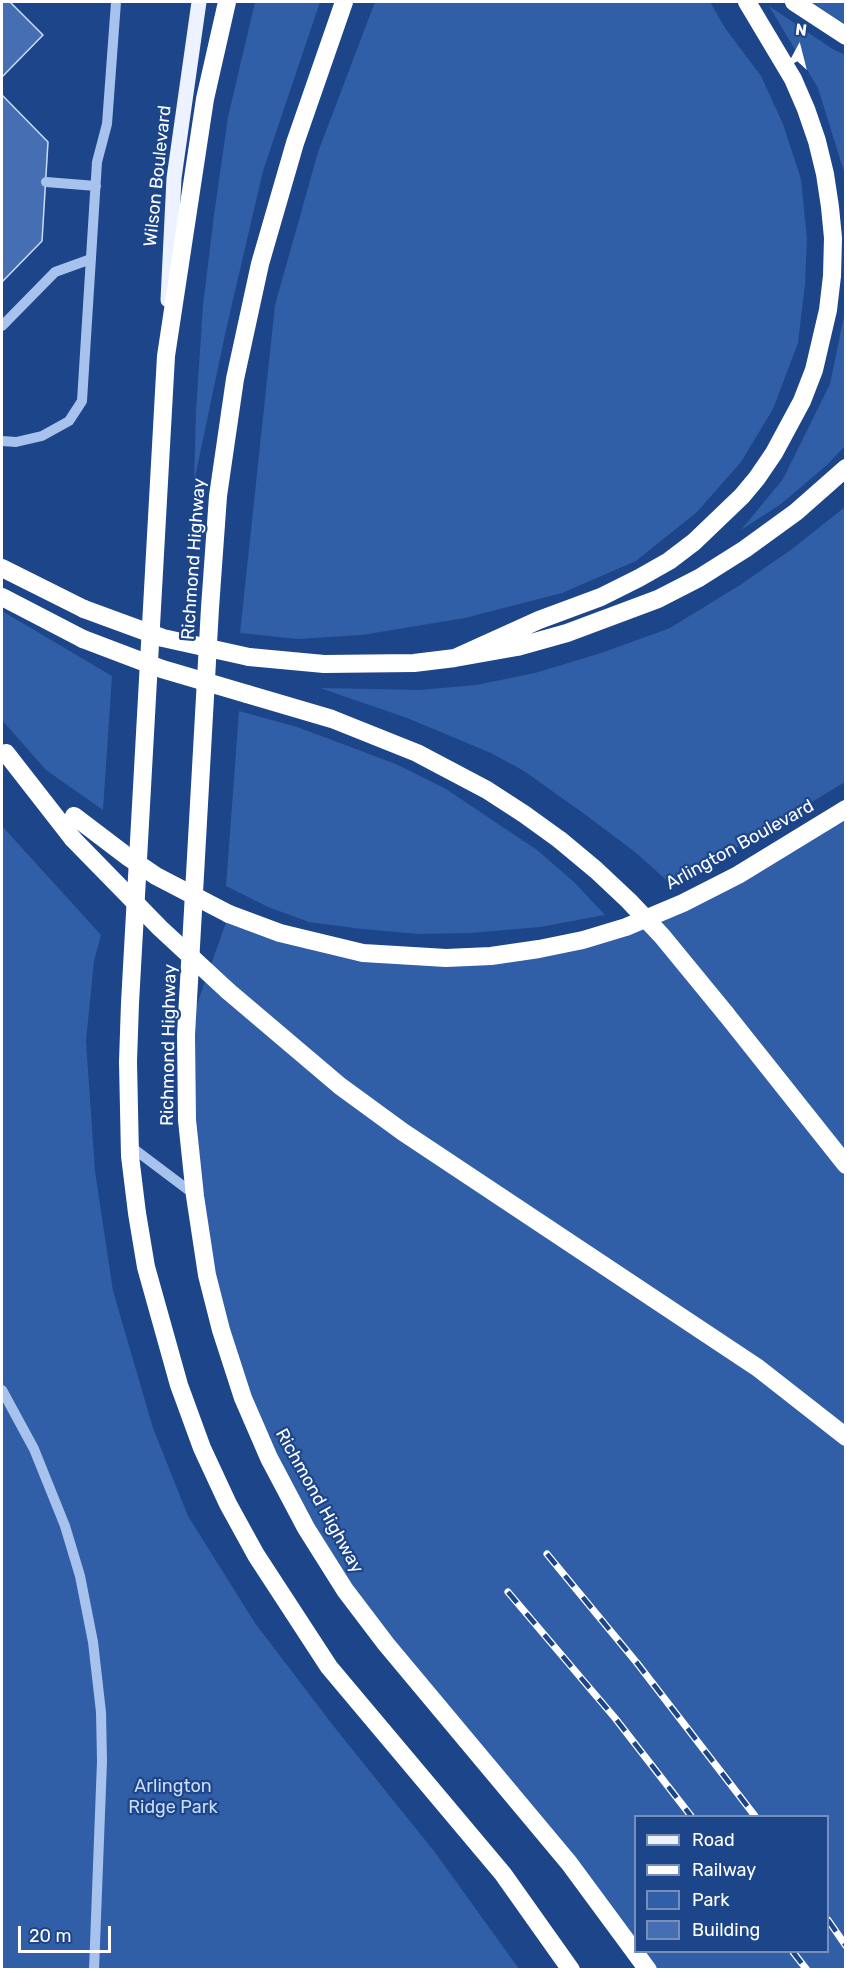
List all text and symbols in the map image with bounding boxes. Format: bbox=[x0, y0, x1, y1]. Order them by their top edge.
north arrow bbox=[769, 18, 829, 78]
text: N bbox=[794, 20, 808, 40]
street label: Wilson Boulevard bbox=[140, 104, 176, 248]
street label: Richmond Highway bbox=[178, 477, 210, 641]
street label: Arlington Boulevard bbox=[662, 795, 818, 895]
street label: Richmond Highway bbox=[157, 964, 181, 1126]
street label: Richmond Highway bbox=[270, 1425, 368, 1577]
park label: Arlington Ridge Park bbox=[128, 1776, 218, 1818]
legend bbox=[634, 1815, 829, 1953]
text: Road bbox=[692, 1829, 735, 1851]
text: Railway bbox=[692, 1859, 756, 1881]
text: Park bbox=[692, 1889, 729, 1911]
scale bar bbox=[21, 1914, 114, 1952]
text: Building bbox=[692, 1919, 760, 1941]
text: 20 m bbox=[29, 1925, 71, 1947]

